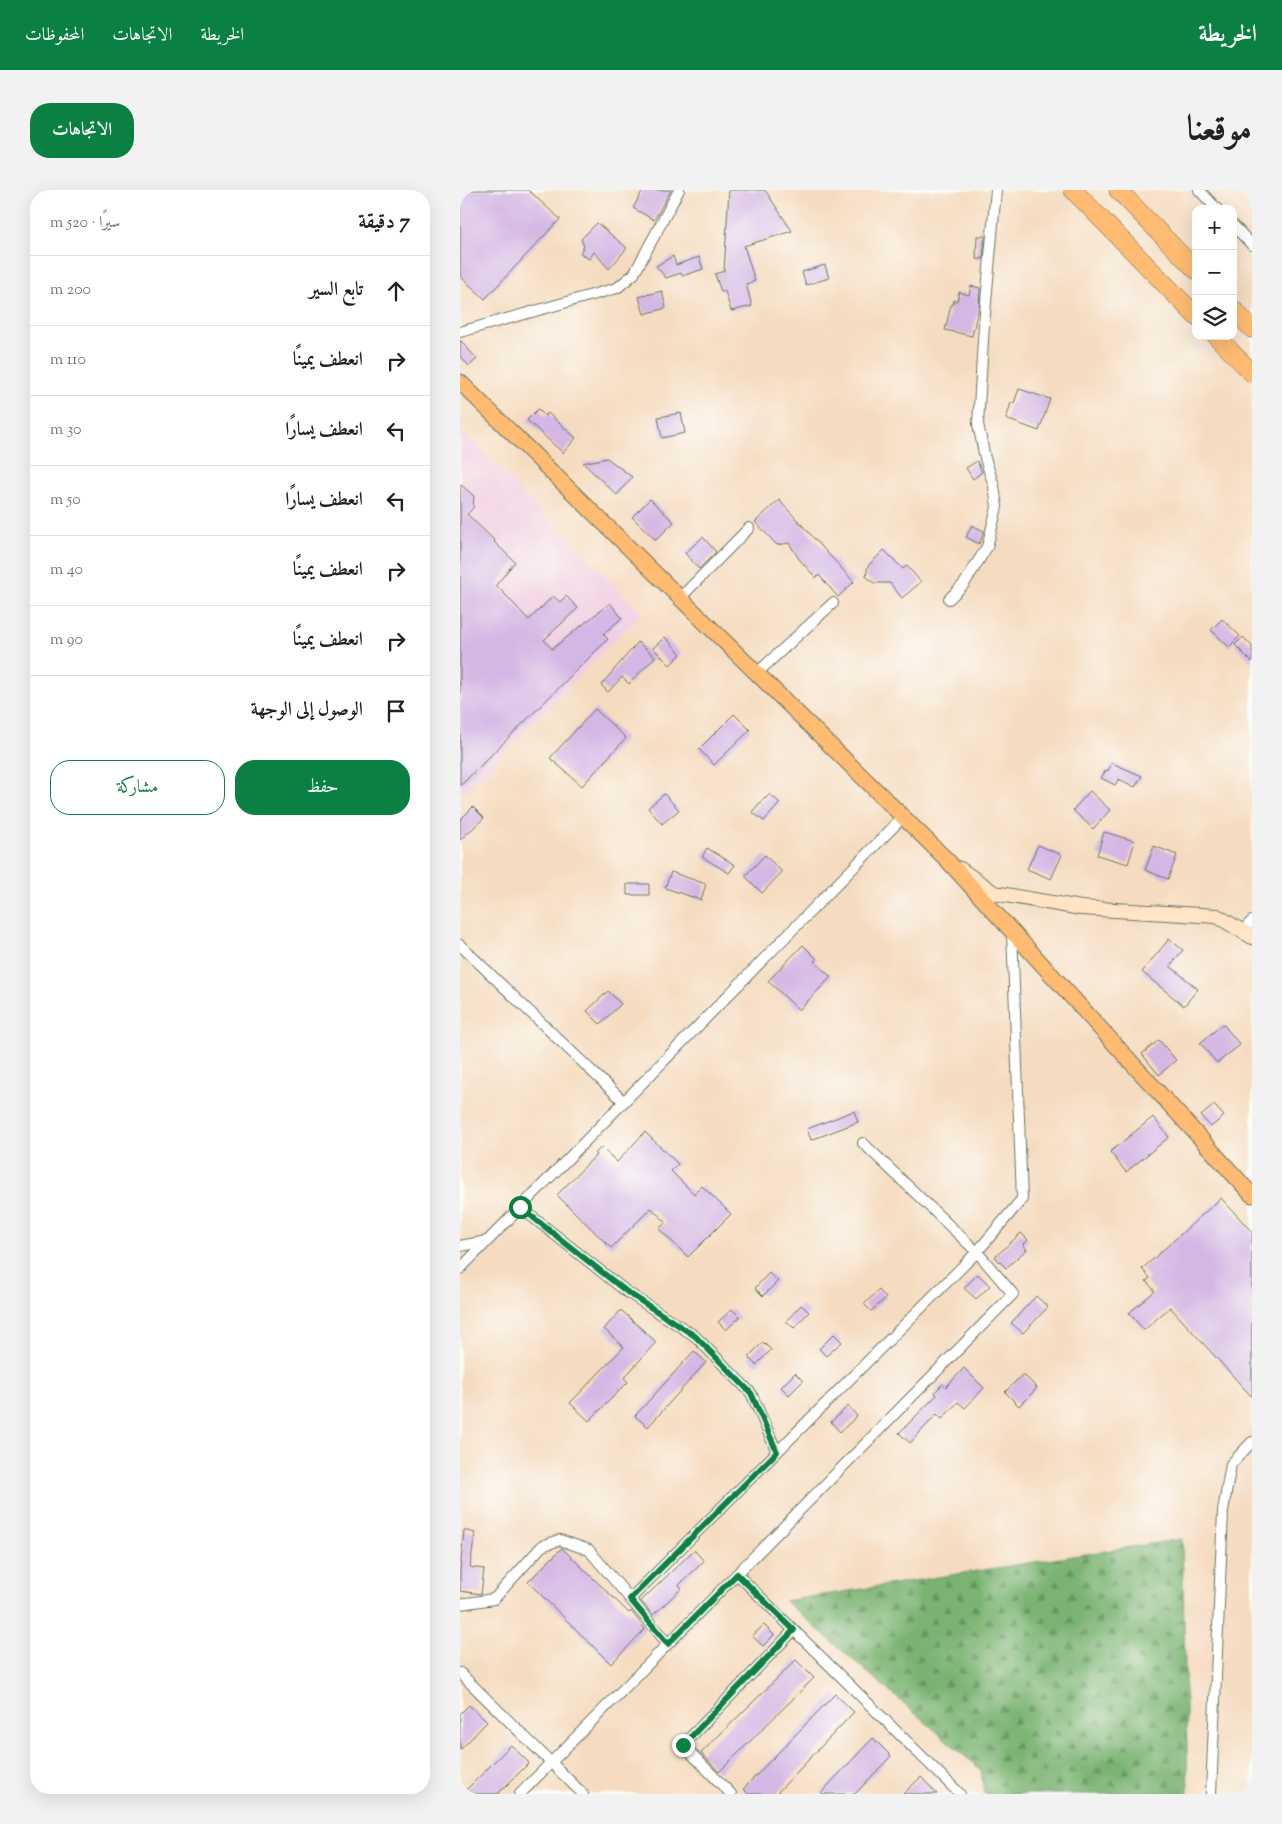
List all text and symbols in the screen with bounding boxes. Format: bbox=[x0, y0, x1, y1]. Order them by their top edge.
text: الخريطة bbox=[1199, 18, 1257, 52]
text: المحفوظات bbox=[25, 23, 84, 49]
text: الاتجاهات bbox=[112, 23, 172, 49]
text: الخريطة bbox=[200, 23, 244, 49]
button: الاتجاهات bbox=[30, 103, 134, 158]
text: موقعنا bbox=[1187, 105, 1252, 156]
map controls bbox=[1192, 205, 1237, 340]
button: + bbox=[1192, 205, 1237, 250]
text: 7 دقيقة bbox=[358, 208, 410, 238]
text: سيرًا · 520 m bbox=[50, 212, 120, 235]
button: − bbox=[1192, 250, 1237, 295]
text: تابع السير bbox=[309, 277, 363, 304]
icon: ahead bbox=[382, 277, 410, 305]
text: 200 m bbox=[50, 279, 91, 302]
button: layers bbox=[1192, 295, 1237, 340]
text: انعطف يمينًا bbox=[293, 347, 363, 374]
icon: right bbox=[382, 347, 410, 375]
text: 110 m bbox=[50, 349, 86, 372]
text: انعطف يسارًا bbox=[285, 417, 363, 444]
icon: left bbox=[382, 417, 410, 445]
text: 30 m bbox=[50, 419, 81, 442]
text: انعطف يسارًا bbox=[285, 487, 363, 514]
icon: left bbox=[382, 487, 410, 515]
text: 50 m bbox=[50, 489, 81, 512]
text: انعطف يمينًا bbox=[293, 557, 363, 584]
icon: right bbox=[382, 557, 410, 585]
text: 40 m bbox=[50, 559, 83, 582]
text: انعطف يمينًا bbox=[293, 627, 363, 654]
icon: right bbox=[382, 627, 410, 655]
text: 90 m bbox=[50, 629, 83, 652]
text: الوصول إلى الوجهة bbox=[251, 697, 363, 724]
icon: arrive bbox=[382, 697, 410, 725]
button: مشاركة bbox=[50, 760, 225, 815]
button: حفظ bbox=[235, 760, 410, 815]
route start bbox=[509, 1196, 532, 1219]
route end bbox=[672, 1734, 695, 1757]

